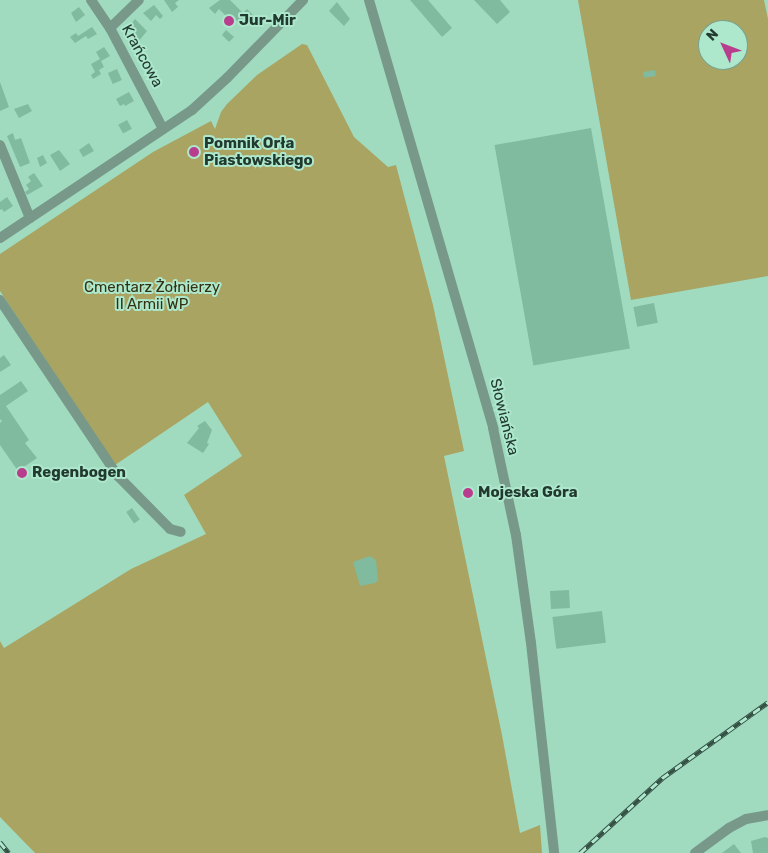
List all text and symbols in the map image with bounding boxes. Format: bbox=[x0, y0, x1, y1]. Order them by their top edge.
place label: Jur-Mir bbox=[239, 12, 296, 30]
marker: Jur-Mir bbox=[223, 15, 235, 27]
north arrow bbox=[698, 20, 748, 70]
street label: Krańcowa bbox=[117, 22, 167, 90]
text: N bbox=[703, 26, 722, 45]
place label: Pomnik Orła Piastowskiego bbox=[204, 134, 313, 169]
marker: Pomnik Orła Piastowskiego bbox=[188, 146, 200, 158]
park label: Cmentarz Żołnierzy II Armii WP bbox=[84, 278, 220, 313]
street label: Słowiańska bbox=[486, 377, 522, 457]
place label: Regenbogen bbox=[32, 464, 126, 482]
marker: Regenbogen bbox=[16, 467, 28, 479]
place label: Mojeska Góra bbox=[478, 484, 577, 502]
marker: Mojeska Góra bbox=[462, 487, 474, 499]

